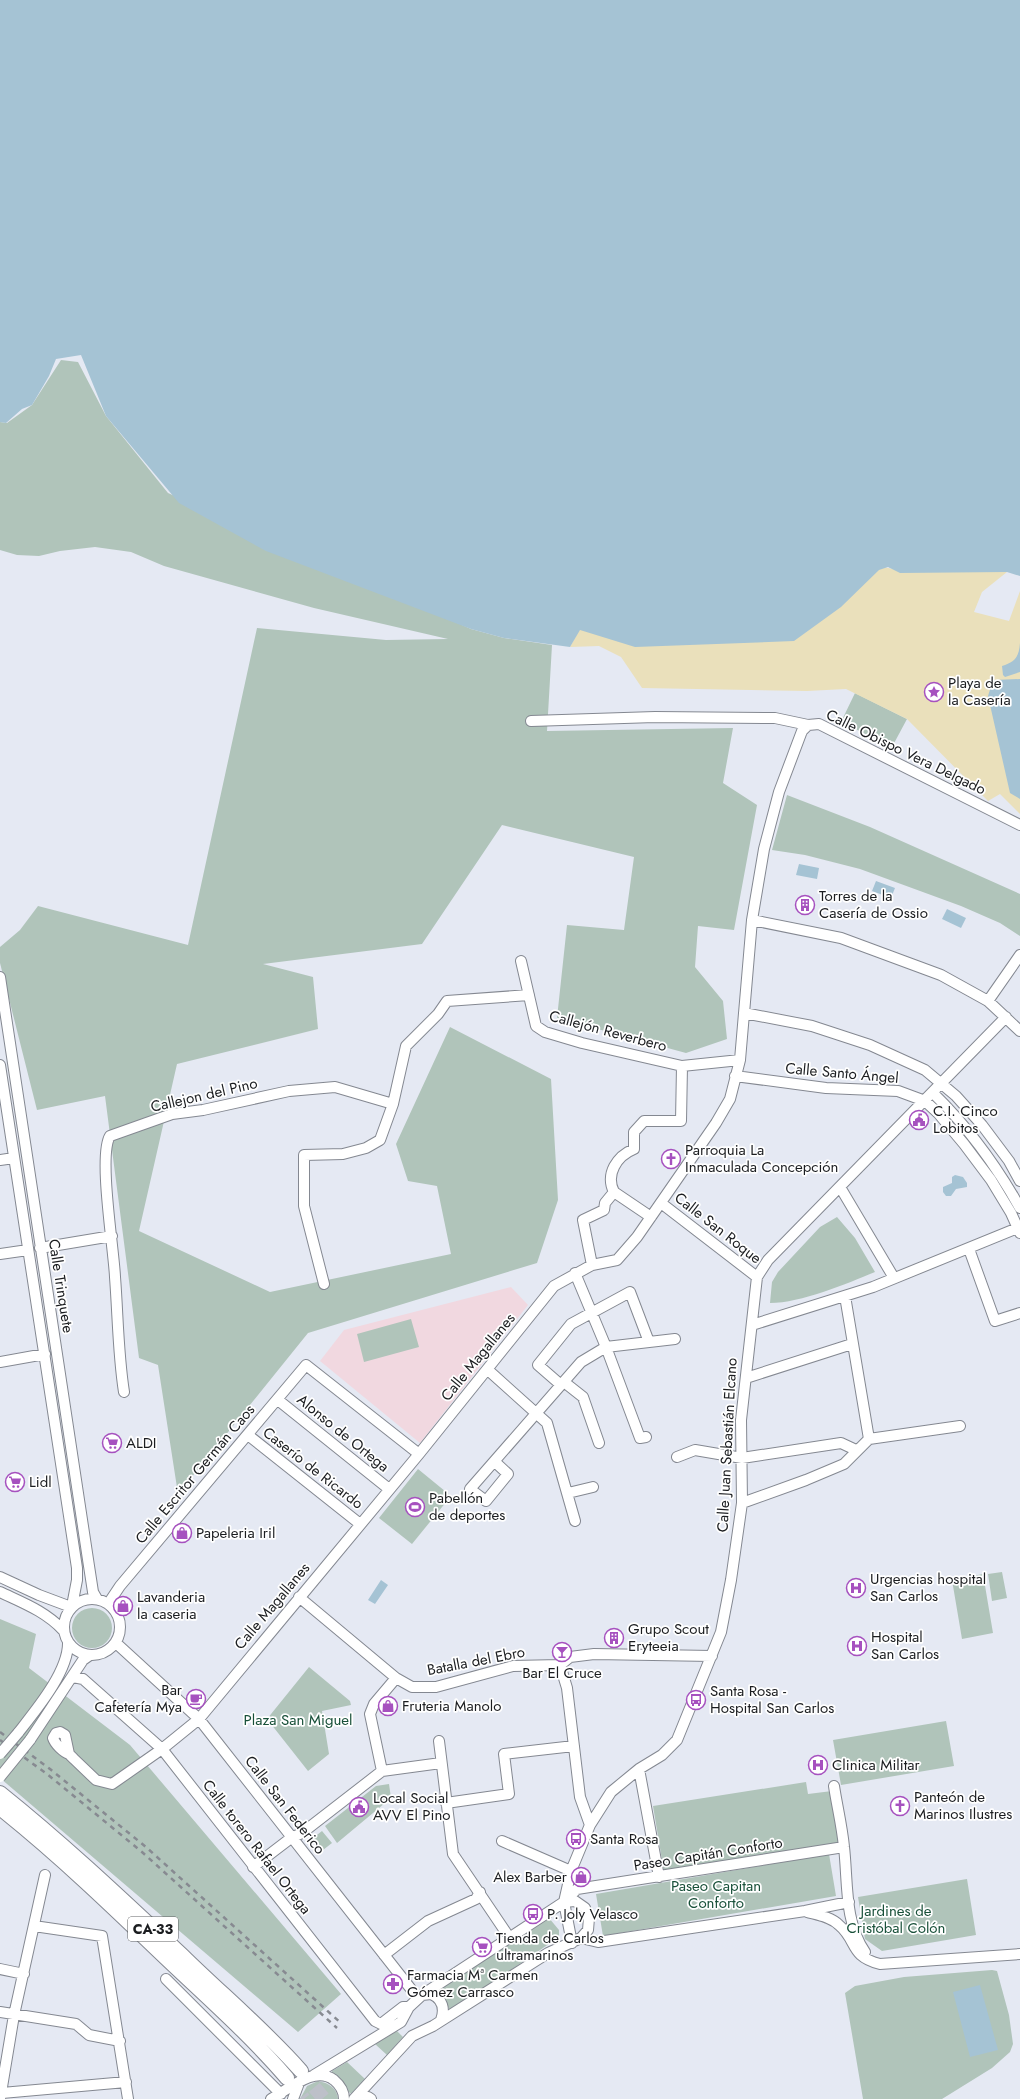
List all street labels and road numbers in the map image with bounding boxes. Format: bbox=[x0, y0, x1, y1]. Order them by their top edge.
street label: Calle Obispo Vera Delgado bbox=[822, 704, 990, 800]
street label: Callejón Reverbero bbox=[547, 1005, 669, 1057]
street label: Calle Santo Ángel bbox=[784, 1057, 900, 1089]
street label: Callejon del Pino bbox=[148, 1072, 260, 1118]
street label: Calle San Roque bbox=[670, 1187, 766, 1269]
street label: Calle Trinquete bbox=[43, 1237, 79, 1335]
street label: Calle Magallanes bbox=[436, 1308, 520, 1406]
street label: Calle Juan Sebastián Elcano bbox=[711, 1357, 743, 1533]
street label: Alonso de Ortega bbox=[292, 1389, 394, 1477]
street label: Calle Escritor Germán Caos bbox=[130, 1399, 260, 1549]
street label: Caserío de Ricardo bbox=[258, 1422, 368, 1514]
street label: Calle Magallanes bbox=[229, 1558, 315, 1654]
street label: Batalla del Ebro bbox=[425, 1641, 527, 1681]
street label: Calle San Federico bbox=[239, 1751, 331, 1859]
street label: Calle torero Rafael Ortega bbox=[197, 1775, 317, 1919]
street label: Paseo Capitán Conforto bbox=[632, 1831, 784, 1877]
road number: CA-33 bbox=[128, 1917, 178, 1941]

